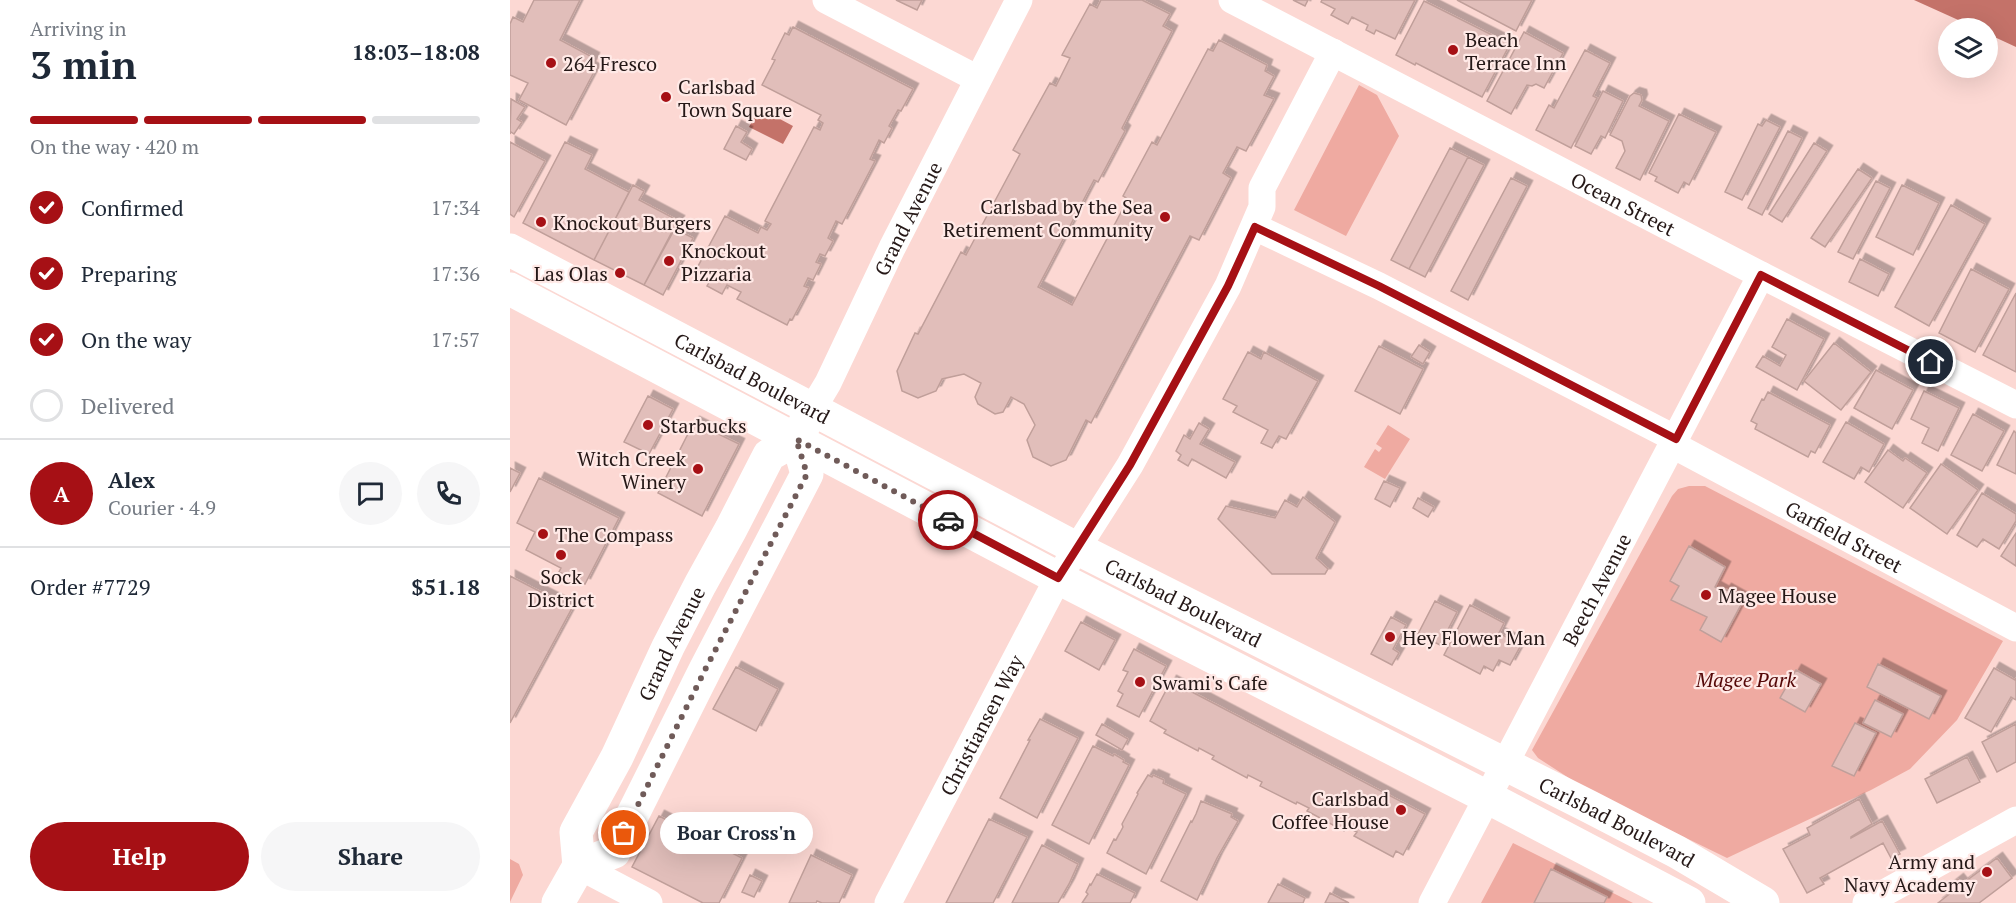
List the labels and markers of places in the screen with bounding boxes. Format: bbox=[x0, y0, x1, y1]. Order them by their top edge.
place label: Beach Terrace Inn bbox=[1465, 26, 1566, 76]
marker: Beach Terrace Inn bbox=[1446, 43, 1460, 57]
place label: 264 Fresco bbox=[563, 50, 657, 77]
marker: 264 Fresco bbox=[544, 56, 558, 70]
place label: Carlsbad Town Square bbox=[678, 73, 792, 123]
marker: Carlsbad Town Square bbox=[659, 90, 673, 104]
place label: Carlsbad by the Sea Retirement Community bbox=[943, 193, 1154, 243]
place label: Knockout Burgers bbox=[553, 209, 711, 236]
marker: Carlsbad by the Sea Retirement Community bbox=[1158, 210, 1172, 224]
marker: Knockout Burgers bbox=[534, 215, 548, 229]
place label: Knockout Pizzaria bbox=[681, 237, 767, 287]
marker: Knockout Pizzaria bbox=[662, 254, 676, 268]
place label: Las Olas bbox=[534, 260, 608, 287]
marker: Las Olas bbox=[613, 266, 627, 280]
pin bbox=[1905, 336, 1956, 387]
place label: Starbucks bbox=[660, 412, 747, 439]
marker: Starbucks bbox=[641, 418, 655, 432]
place label: Witch Creek Winery bbox=[577, 445, 687, 495]
marker: Witch Creek Winery bbox=[691, 462, 705, 476]
place label: The Compass bbox=[555, 521, 674, 548]
marker: The Compass bbox=[536, 527, 550, 541]
marker: Sock District bbox=[554, 548, 568, 562]
place label: Sock District bbox=[528, 563, 595, 613]
place label: Magee House bbox=[1718, 582, 1837, 609]
marker: Magee House bbox=[1699, 588, 1713, 602]
place label: Hey Flower Man bbox=[1402, 624, 1545, 651]
marker: Hey Flower Man bbox=[1383, 630, 1397, 644]
place label: Swami's Cafe bbox=[1152, 669, 1268, 696]
marker: Swami's Cafe bbox=[1133, 675, 1147, 689]
place label: Carlsbad Coffee House bbox=[1271, 785, 1389, 835]
marker: Carlsbad Coffee House bbox=[1394, 803, 1408, 817]
pin bbox=[598, 807, 649, 858]
callout: Boar Cross'n bbox=[660, 812, 813, 854]
place label: Army and Navy Academy bbox=[1844, 848, 1976, 898]
marker: Army and Navy Academy bbox=[1980, 865, 1994, 879]

